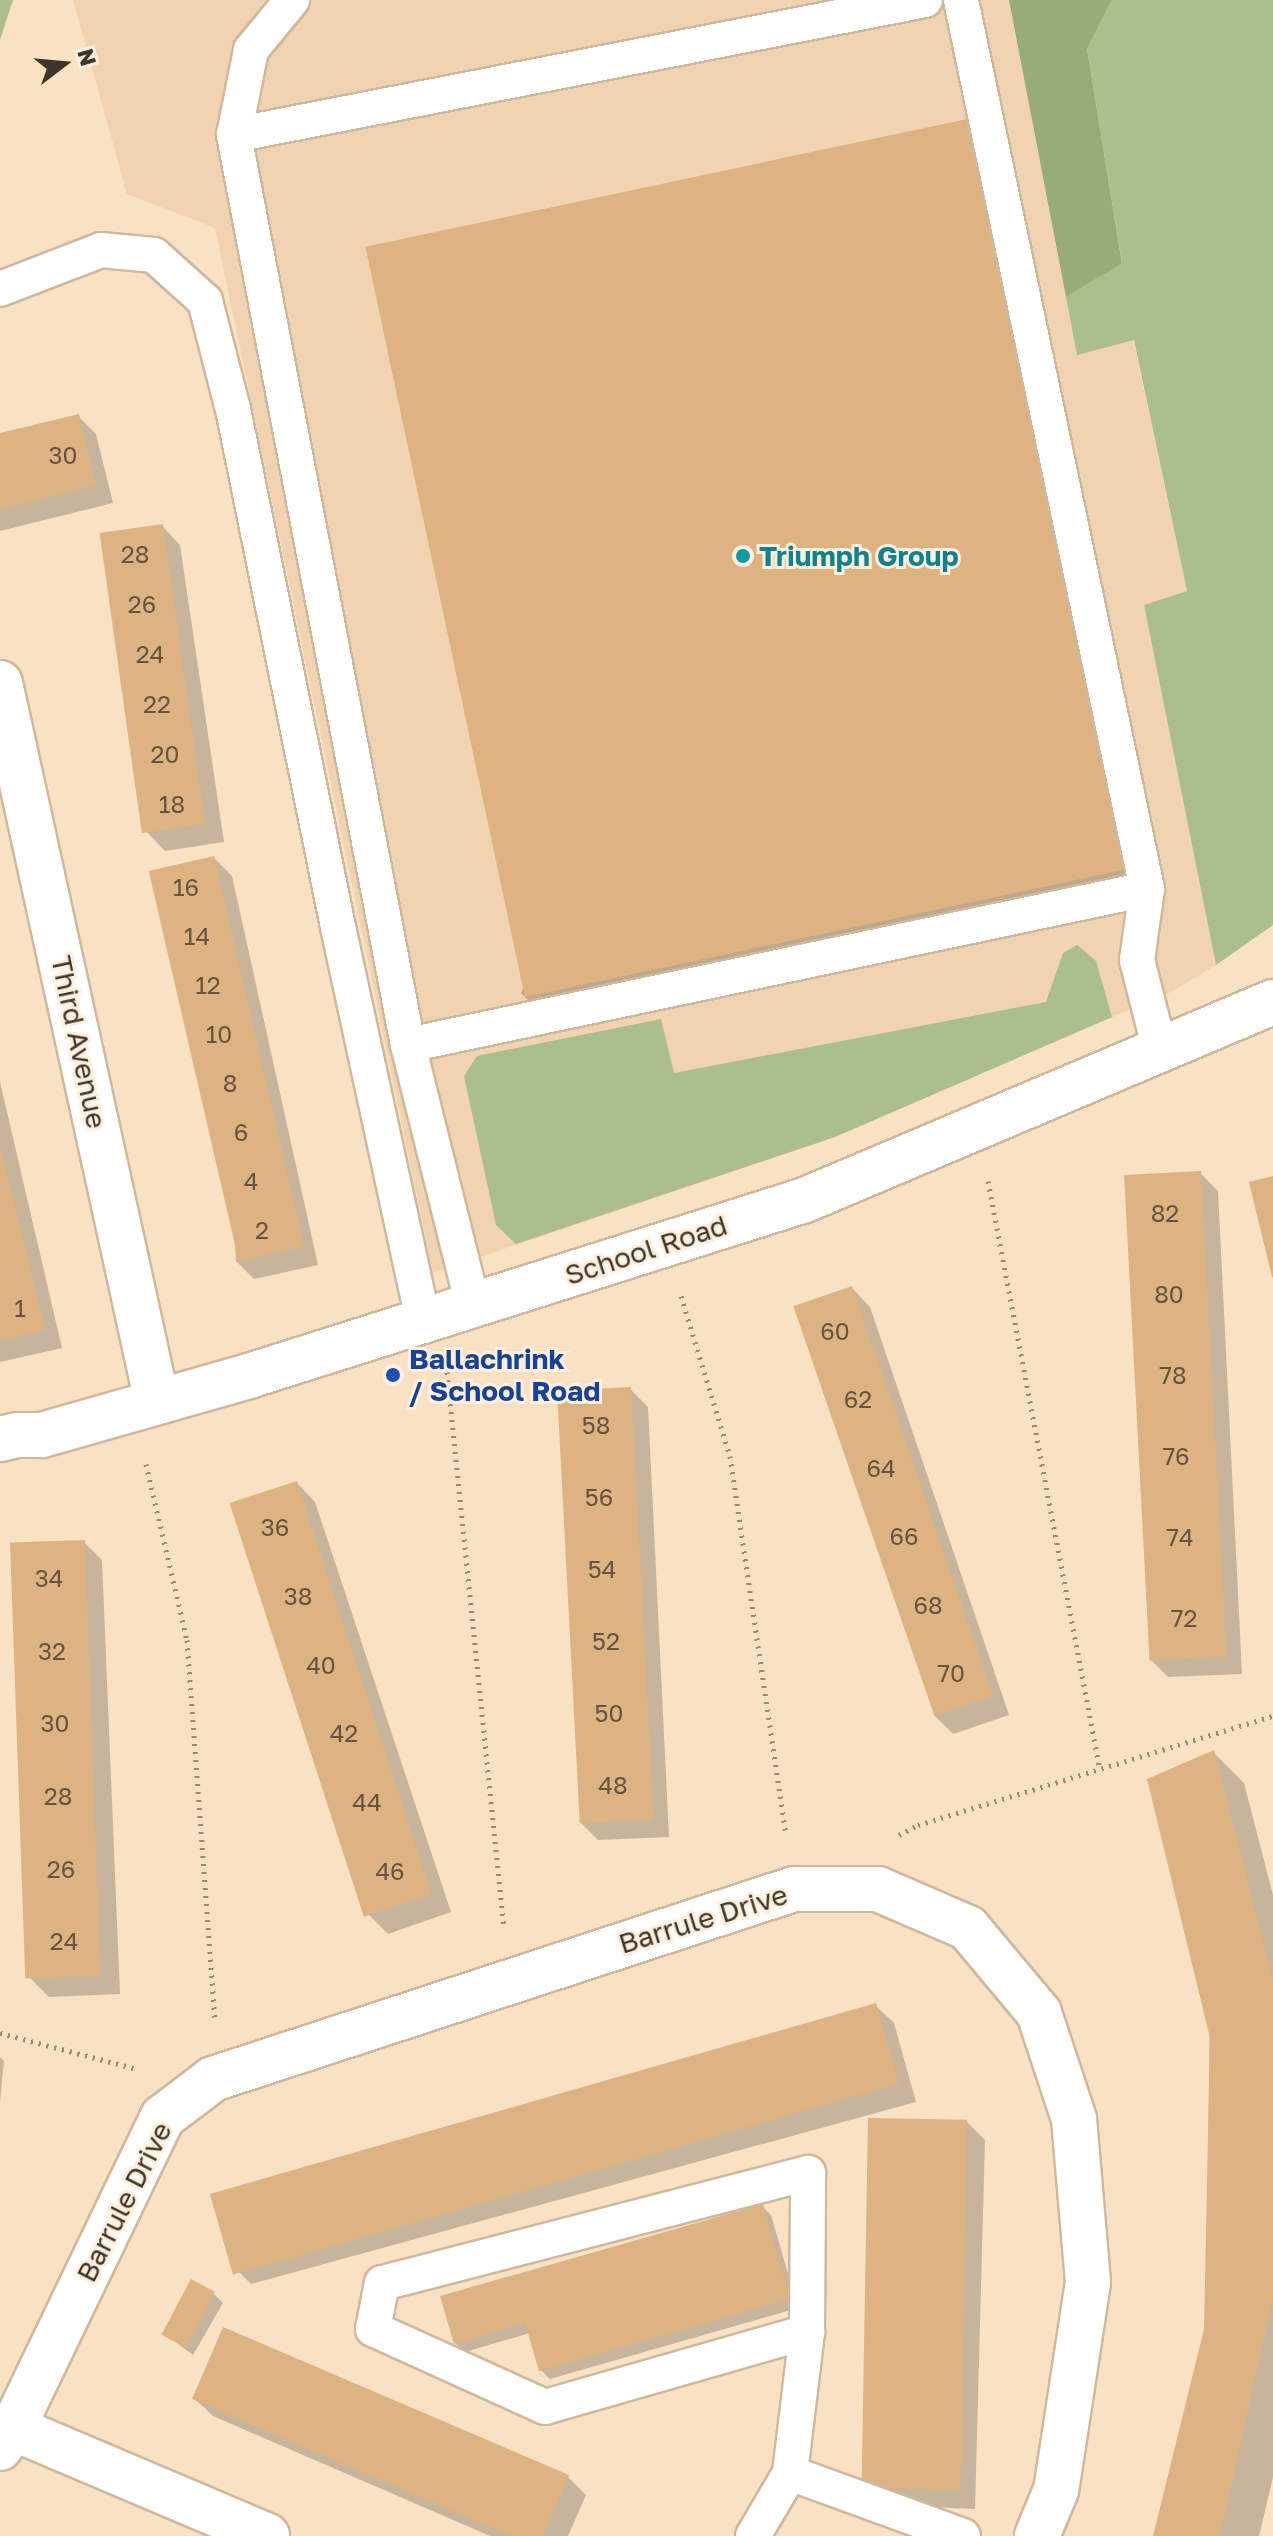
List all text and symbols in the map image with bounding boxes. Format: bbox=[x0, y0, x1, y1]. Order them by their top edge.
north arrow bbox=[24, 24, 104, 104]
text: N bbox=[72, 45, 103, 69]
house number: 30 bbox=[49, 441, 77, 469]
place label: Triumph Group bbox=[759, 539, 959, 573]
house number: 28 bbox=[121, 540, 149, 568]
marker: Triumph Group bbox=[734, 547, 752, 565]
house number: 26 bbox=[128, 590, 156, 618]
house number: 24 bbox=[136, 640, 164, 668]
house number: 22 bbox=[143, 690, 171, 718]
house number: 20 bbox=[151, 740, 179, 768]
house number: 18 bbox=[159, 790, 185, 818]
house number: 16 bbox=[173, 873, 199, 901]
house number: 14 bbox=[184, 922, 210, 950]
street label: Third Avenue bbox=[44, 953, 114, 1131]
house number: 12 bbox=[195, 971, 221, 999]
house number: 10 bbox=[206, 1020, 232, 1048]
house number: 8 bbox=[223, 1069, 237, 1097]
house number: 6 bbox=[234, 1118, 248, 1146]
house number: 4 bbox=[244, 1167, 258, 1195]
house number: 82 bbox=[1151, 1199, 1179, 1227]
street label: School Road bbox=[561, 1208, 731, 1292]
house number: 2 bbox=[255, 1216, 269, 1244]
house number: 80 bbox=[1154, 1280, 1184, 1308]
house number: 1 bbox=[14, 1294, 26, 1322]
house number: 60 bbox=[820, 1317, 850, 1345]
place label: Ballachrink / School Road bbox=[409, 1342, 601, 1408]
house number: 78 bbox=[1159, 1361, 1187, 1389]
marker: Ballachrink / School Road bbox=[384, 1366, 402, 1384]
house number: 62 bbox=[844, 1385, 872, 1413]
house number: 58 bbox=[582, 1411, 610, 1439]
house number: 76 bbox=[1162, 1442, 1190, 1470]
house number: 64 bbox=[866, 1454, 896, 1482]
house number: 56 bbox=[585, 1483, 613, 1511]
house number: 36 bbox=[261, 1513, 289, 1541]
house number: 66 bbox=[889, 1522, 919, 1550]
house number: 74 bbox=[1166, 1523, 1194, 1551]
house number: 54 bbox=[588, 1555, 616, 1583]
house number: 34 bbox=[35, 1564, 63, 1592]
house number: 38 bbox=[284, 1582, 312, 1610]
house number: 68 bbox=[913, 1591, 943, 1619]
house number: 72 bbox=[1171, 1604, 1197, 1632]
house number: 52 bbox=[592, 1627, 620, 1655]
house number: 32 bbox=[38, 1637, 66, 1665]
house number: 40 bbox=[306, 1651, 336, 1679]
house number: 70 bbox=[937, 1659, 965, 1687]
house number: 50 bbox=[595, 1699, 623, 1727]
house number: 30 bbox=[41, 1709, 69, 1737]
house number: 42 bbox=[330, 1719, 358, 1747]
house number: 48 bbox=[598, 1771, 628, 1799]
house number: 28 bbox=[44, 1782, 72, 1810]
house number: 44 bbox=[352, 1788, 382, 1816]
house number: 26 bbox=[47, 1855, 75, 1883]
house number: 46 bbox=[375, 1857, 405, 1885]
street label: Barrule Drive bbox=[615, 1877, 791, 1961]
house number: 24 bbox=[50, 1927, 78, 1955]
street label: Barrule Drive bbox=[69, 2117, 179, 2287]

